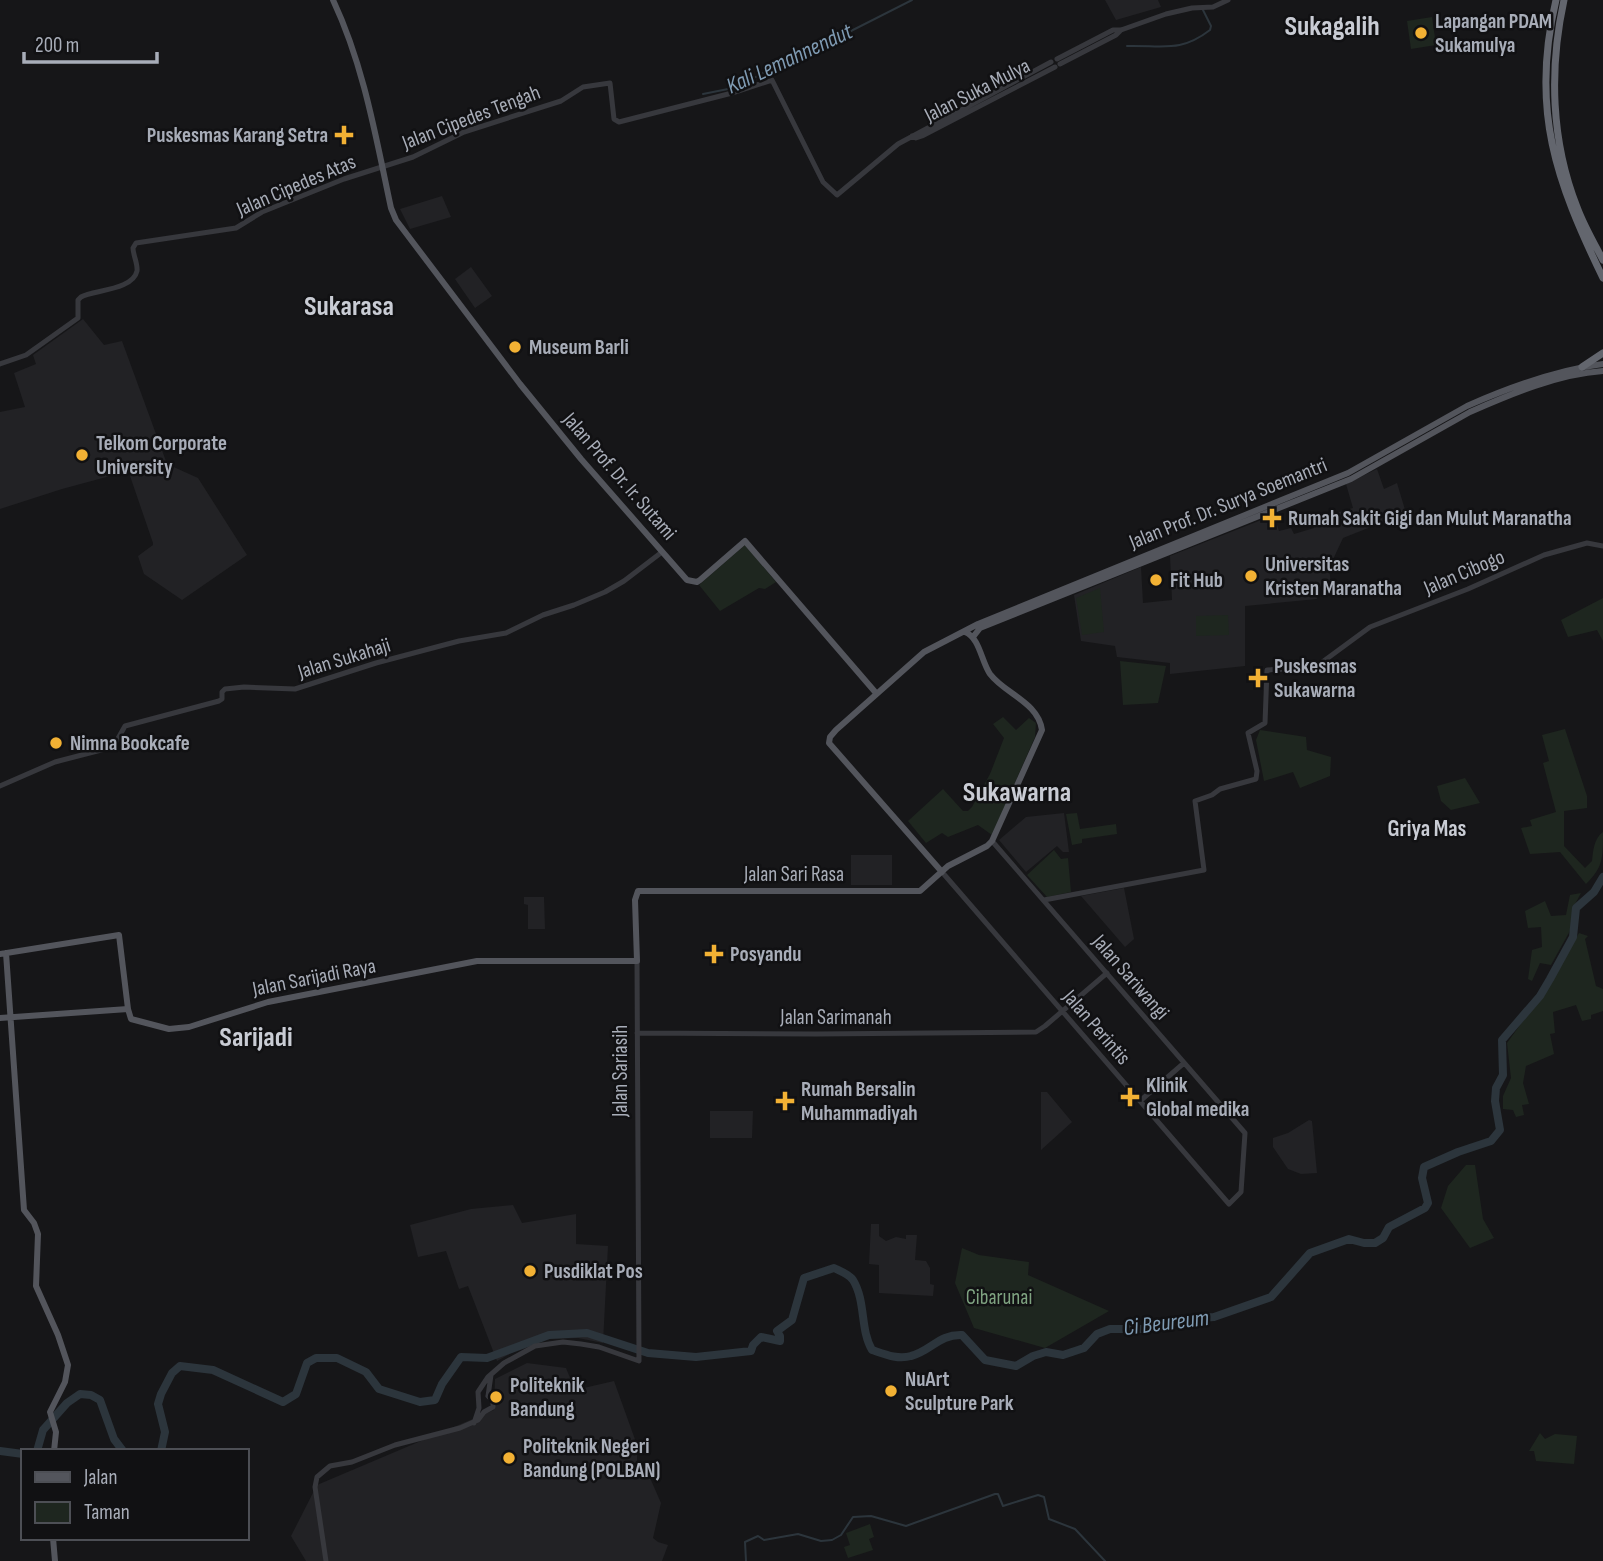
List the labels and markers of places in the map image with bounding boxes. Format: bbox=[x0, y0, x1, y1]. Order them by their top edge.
place label: Lapangan PDAM Sukamulya bbox=[1435, 9, 1552, 58]
marker: Lapangan PDAM Sukamulya bbox=[1413, 25, 1429, 41]
place label: Puskesmas Karang Setra bbox=[147, 123, 328, 148]
marker: Puskesmas Karang Setra bbox=[334, 125, 354, 145]
place label: Museum Barli bbox=[529, 335, 629, 360]
marker: Museum Barli bbox=[507, 339, 523, 355]
place label: Telkom Corporate University bbox=[96, 431, 227, 480]
marker: Telkom Corporate University bbox=[74, 447, 90, 463]
place label: Rumah Sakit Gigi dan Mulut Maranatha bbox=[1288, 506, 1572, 531]
marker: Rumah Sakit Gigi dan Mulut Maranatha bbox=[1262, 508, 1282, 528]
place label: Universitas Kristen Maranatha bbox=[1265, 552, 1402, 601]
place label: Fit Hub bbox=[1170, 568, 1223, 593]
marker: Universitas Kristen Maranatha bbox=[1243, 568, 1259, 584]
marker: Fit Hub bbox=[1148, 572, 1164, 588]
place label: Puskesmas Sukawarna bbox=[1274, 654, 1357, 703]
marker: Puskesmas Sukawarna bbox=[1248, 668, 1268, 688]
place label: Nimna Bookcafe bbox=[70, 731, 190, 756]
marker: Nimna Bookcafe bbox=[48, 735, 64, 751]
place label: Posyandu bbox=[730, 942, 801, 967]
marker: Posyandu bbox=[704, 944, 724, 964]
place label: Klinik Global medika bbox=[1146, 1073, 1249, 1122]
place label: Rumah Bersalin Muhammadiyah bbox=[801, 1077, 918, 1126]
marker: Klinik Global medika bbox=[1120, 1087, 1140, 1107]
marker: Rumah Bersalin Muhammadiyah bbox=[775, 1091, 795, 1111]
place label: Pusdiklat Pos bbox=[544, 1259, 643, 1284]
marker: Pusdiklat Pos bbox=[522, 1263, 538, 1279]
place label: NuArt Sculpture Park bbox=[905, 1367, 1014, 1416]
place label: Politeknik Bandung bbox=[510, 1373, 585, 1422]
marker: NuArt Sculpture Park bbox=[883, 1383, 899, 1399]
marker: Politeknik Bandung bbox=[488, 1389, 504, 1405]
place label: Politeknik Negeri Bandung (POLBAN) bbox=[523, 1434, 660, 1483]
marker: Politeknik Negeri Bandung (POLBAN) bbox=[501, 1450, 517, 1466]

